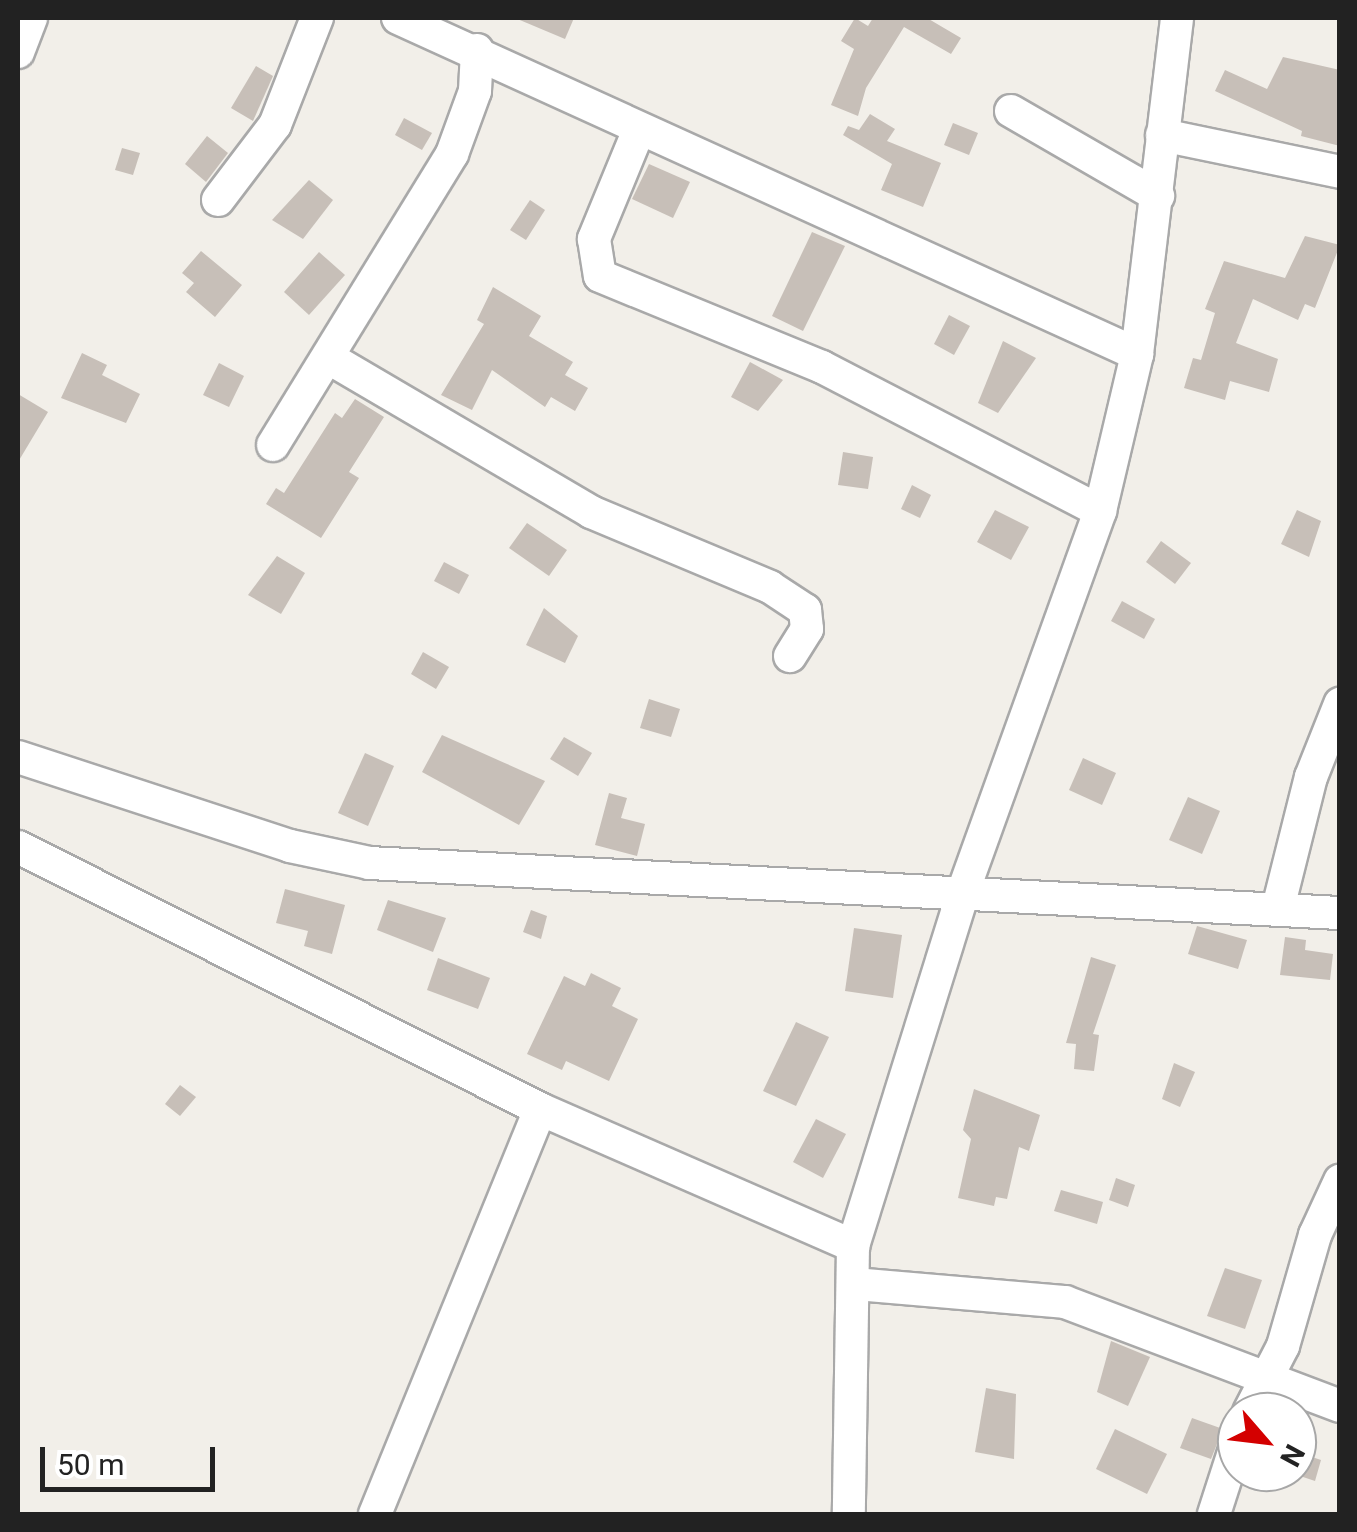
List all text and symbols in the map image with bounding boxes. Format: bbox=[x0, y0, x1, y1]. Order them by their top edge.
north arrow bbox=[1217, 1392, 1317, 1492]
scale bar bbox=[45, 1427, 220, 1489]
text: N bbox=[1273, 1439, 1311, 1472]
text: 50 m bbox=[57, 1447, 124, 1482]

